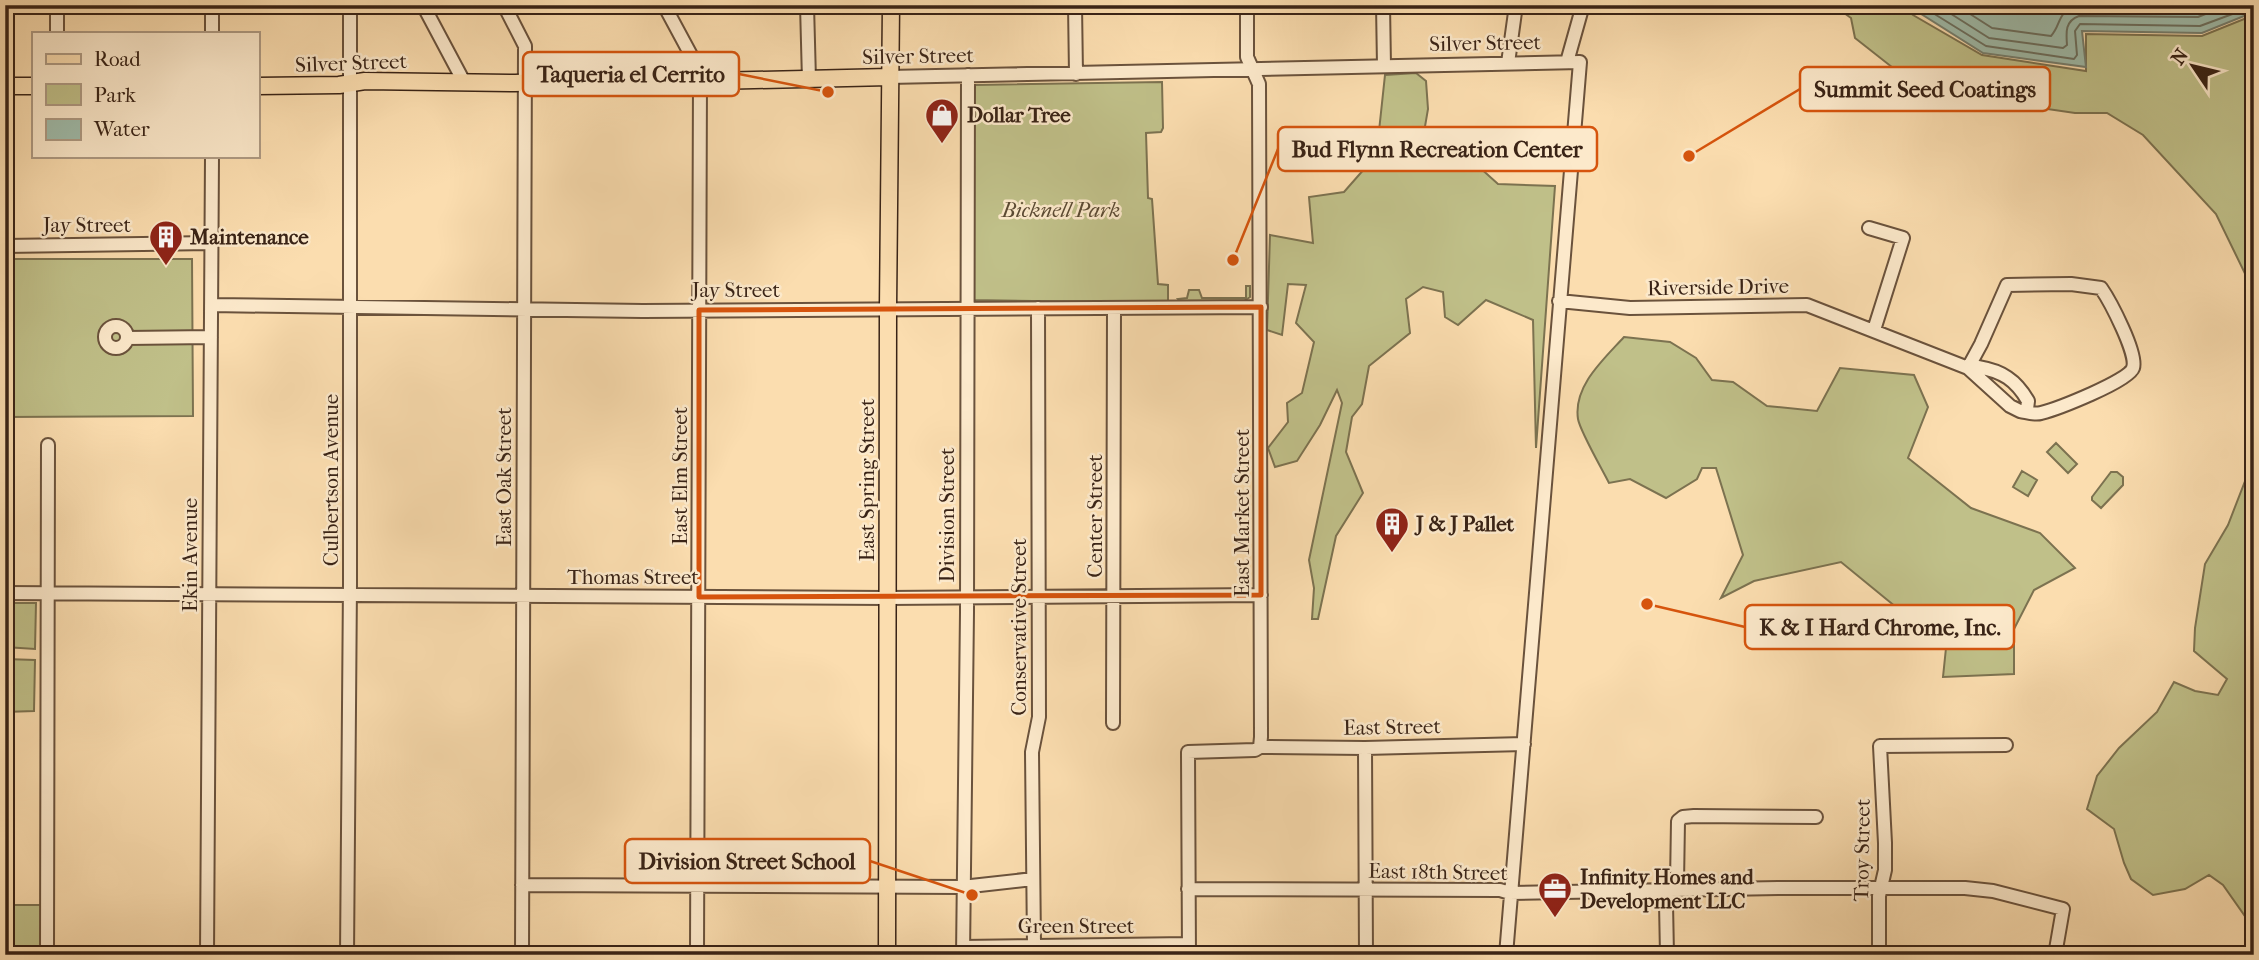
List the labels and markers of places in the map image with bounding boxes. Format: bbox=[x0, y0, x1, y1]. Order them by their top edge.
callout: Taqueria el Cerrito bbox=[523, 52, 739, 96]
callout: Summit Seed Coatings bbox=[1800, 67, 2050, 111]
shop icon: Dollar Tree bbox=[923, 96, 961, 145]
place label: Dollar Tree bbox=[967, 103, 1071, 127]
callout: Bud Flynn Recreation Center bbox=[1278, 127, 1597, 171]
building icon: Maintenance bbox=[147, 218, 185, 267]
place label: Maintenance bbox=[189, 225, 309, 249]
building icon: J & J Pallet bbox=[1373, 505, 1411, 554]
place label: J & J Pallet bbox=[1414, 512, 1515, 536]
callout: K & I Hard Chrome, Inc. bbox=[1745, 605, 2014, 649]
callout: Division Street School bbox=[625, 839, 870, 883]
place label: Infinity Homes and Development LLC bbox=[1580, 865, 1754, 913]
office icon: Infinity Homes and Development LLC bbox=[1536, 870, 1574, 919]

